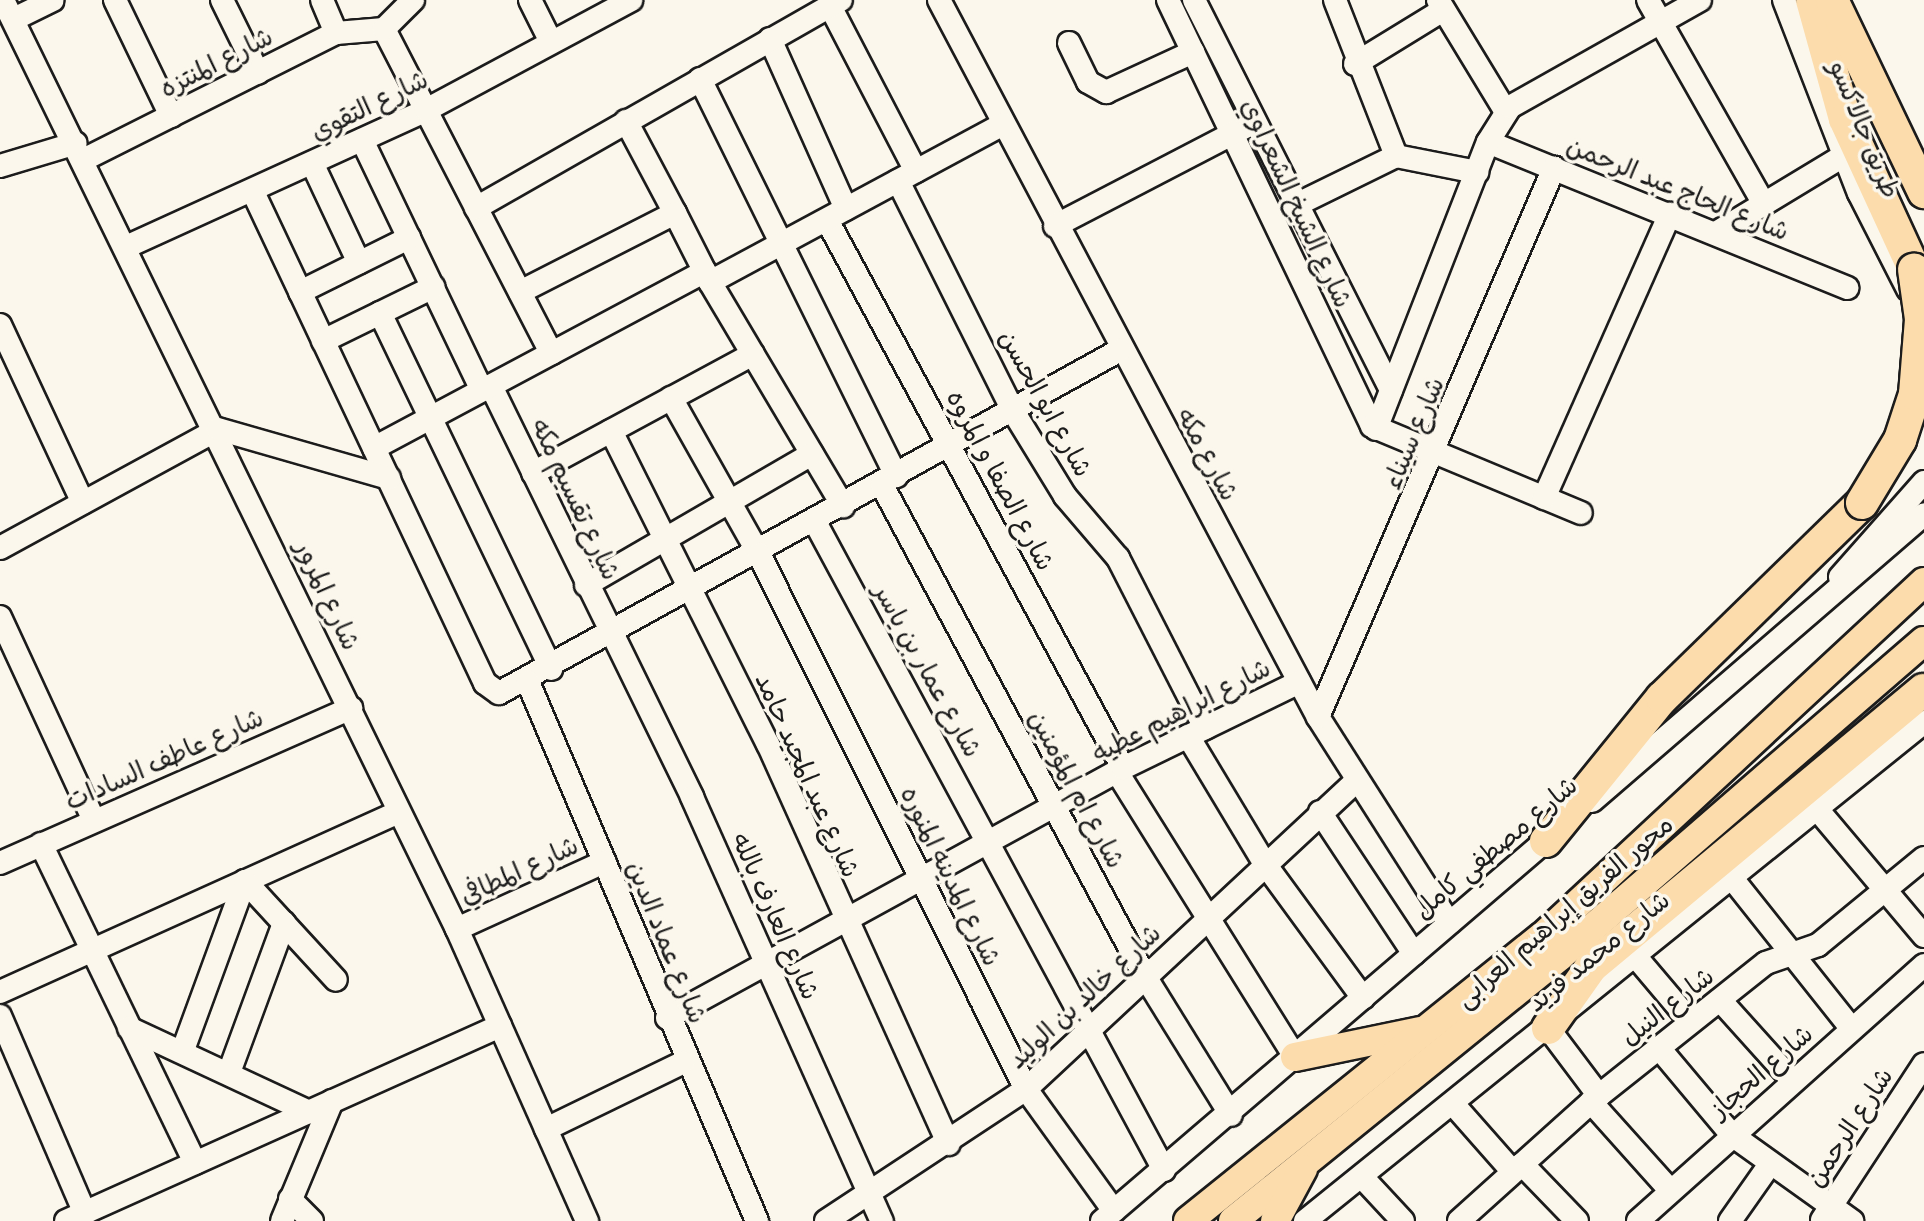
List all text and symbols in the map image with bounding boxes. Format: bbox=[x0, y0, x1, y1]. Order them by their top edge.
street label: شارع المنتزه bbox=[154, 20, 278, 104]
street label: طريق جالاكسو bbox=[1823, 55, 1907, 203]
street label: شارع التقوي bbox=[305, 63, 433, 147]
street label: شارع الشيخ الشعراوي bbox=[1235, 94, 1359, 312]
street label: شارع الحاج عبد الرحمن bbox=[1562, 129, 1794, 247]
street label: شارع ابو الحسن bbox=[993, 324, 1099, 482]
street label: شارع سيناء bbox=[1375, 372, 1451, 494]
street label: شارع الصفا و المروه bbox=[940, 384, 1062, 576]
street label: شارع مكه bbox=[1171, 402, 1245, 506]
street label: شارع تقسيم مكه bbox=[525, 413, 627, 585]
street label: شارع المرور bbox=[289, 535, 367, 655]
street label: شارع عمار بن ياسر bbox=[867, 578, 989, 762]
street label: شارع ابراهيم عطيه bbox=[1087, 652, 1275, 768]
street label: شارع عبد المجيد حامد bbox=[749, 668, 867, 882]
street label: شارع عاطف السادات bbox=[60, 701, 268, 817]
street label: شارع ام المؤمنين bbox=[1022, 705, 1132, 873]
street label: شارع مصطفي كامل bbox=[1407, 769, 1583, 925]
street label: شارع المدينه المنوره bbox=[894, 781, 1008, 971]
street label: محور الفريق إبراهيم العرابى bbox=[1449, 808, 1679, 1014]
street label: شارع العارف بالله bbox=[725, 828, 827, 1004]
street label: شارع المطافي bbox=[455, 829, 583, 911]
street label: شارع عماد الدين bbox=[620, 856, 714, 1028]
street label: شارع محمد فريد bbox=[1520, 884, 1676, 1018]
street label: شارع خالد بن الوليد bbox=[1001, 917, 1167, 1075]
street label: شارع النيل bbox=[1614, 960, 1720, 1052]
street label: شارع الحجاز bbox=[1703, 1018, 1819, 1124]
street label: شارع الرحمن bbox=[1799, 1061, 1899, 1193]

